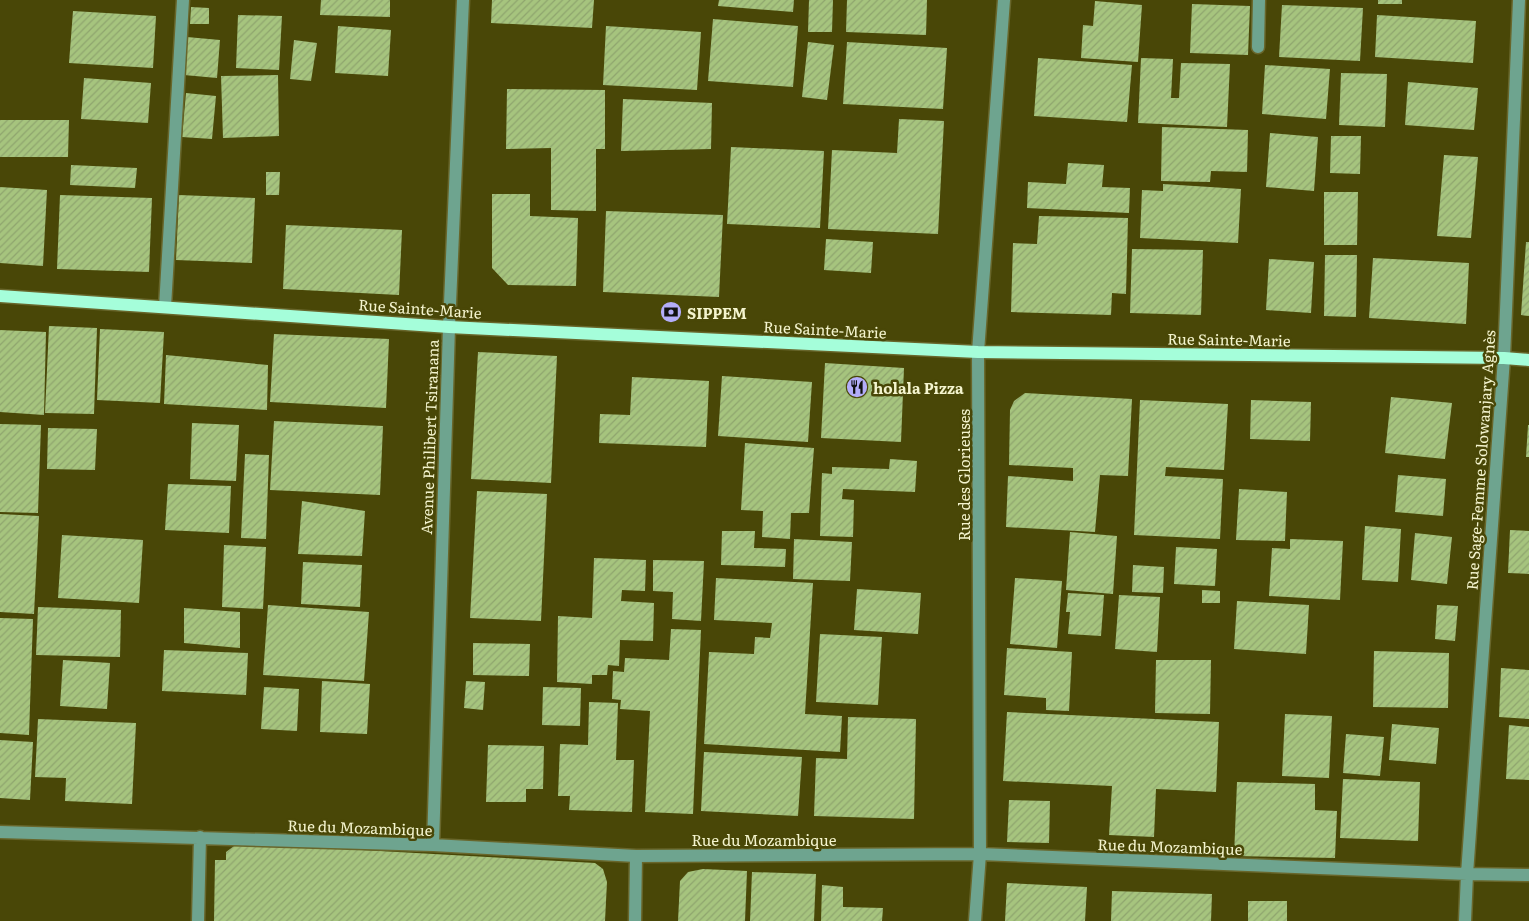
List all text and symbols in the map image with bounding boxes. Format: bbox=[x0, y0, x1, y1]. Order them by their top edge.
street label: Rue Sainte-Marie bbox=[358, 292, 483, 324]
bank icon: SIPPEM bbox=[659, 300, 683, 324]
place label: SIPPEM bbox=[687, 301, 747, 324]
street label: Rue Sainte-Marie bbox=[763, 314, 887, 344]
street label: Rue Sainte-Marie bbox=[1167, 326, 1291, 352]
street label: Rue Sage-Femme Solowanjary Agnès bbox=[1459, 329, 1501, 591]
street label: Avenue Philibert Tsiranana bbox=[414, 338, 444, 535]
restaurant icon: holala Pizza bbox=[845, 375, 869, 399]
place label: holala Pizza bbox=[873, 376, 964, 399]
street label: Rue des Glorieuses bbox=[952, 409, 975, 541]
street label: Rue du Mozambique bbox=[287, 813, 433, 841]
street label: Rue du Mozambique bbox=[692, 828, 837, 851]
street label: Rue du Mozambique bbox=[1097, 832, 1243, 860]

